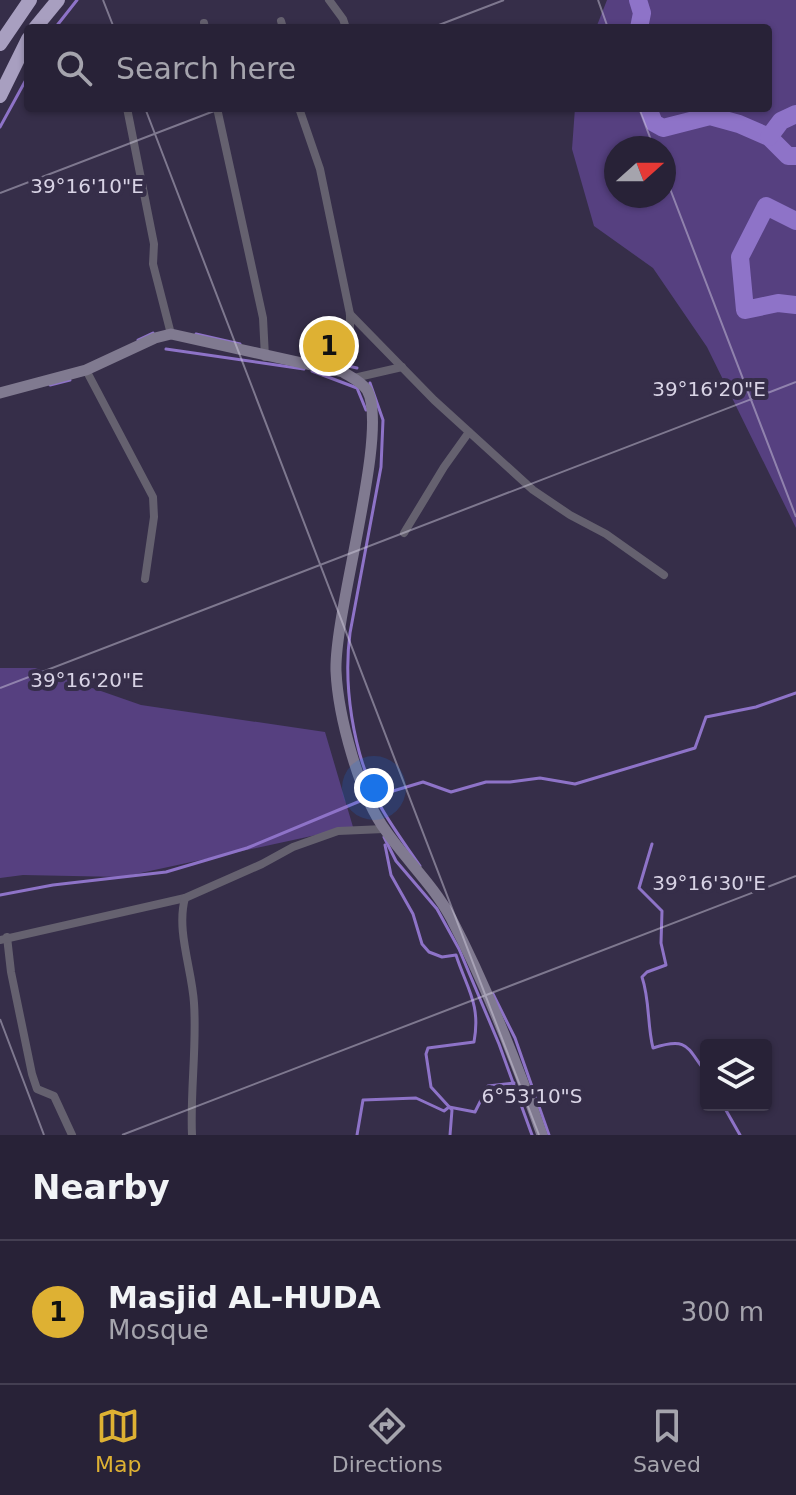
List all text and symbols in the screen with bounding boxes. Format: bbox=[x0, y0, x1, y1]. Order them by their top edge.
search box bbox=[24, 24, 772, 112]
icon: search bbox=[52, 46, 96, 90]
text: Search here bbox=[116, 51, 296, 86]
north arrow bbox=[604, 136, 676, 208]
text: 39°16'10"E bbox=[30, 174, 144, 198]
pin: 1 bbox=[303, 316, 355, 376]
text: 39°16'20"E bbox=[652, 377, 766, 401]
text: 39°16'20"E bbox=[30, 668, 144, 692]
your location bbox=[354, 768, 394, 808]
text: 39°16'30"E bbox=[652, 871, 766, 895]
map controls bbox=[700, 1039, 772, 1111]
button: layers bbox=[700, 1039, 772, 1111]
text: 6°53'10"S bbox=[481, 1084, 583, 1108]
text: Nearby bbox=[32, 1167, 170, 1207]
text: Masjid AL-HUDA bbox=[108, 1280, 381, 1315]
text: 1 bbox=[49, 1297, 67, 1327]
text: 300 m bbox=[681, 1297, 764, 1327]
text: Mosque bbox=[108, 1315, 209, 1345]
tab: Map bbox=[95, 1404, 142, 1477]
tab: Directions bbox=[332, 1404, 443, 1477]
tab: Saved bbox=[633, 1404, 701, 1477]

